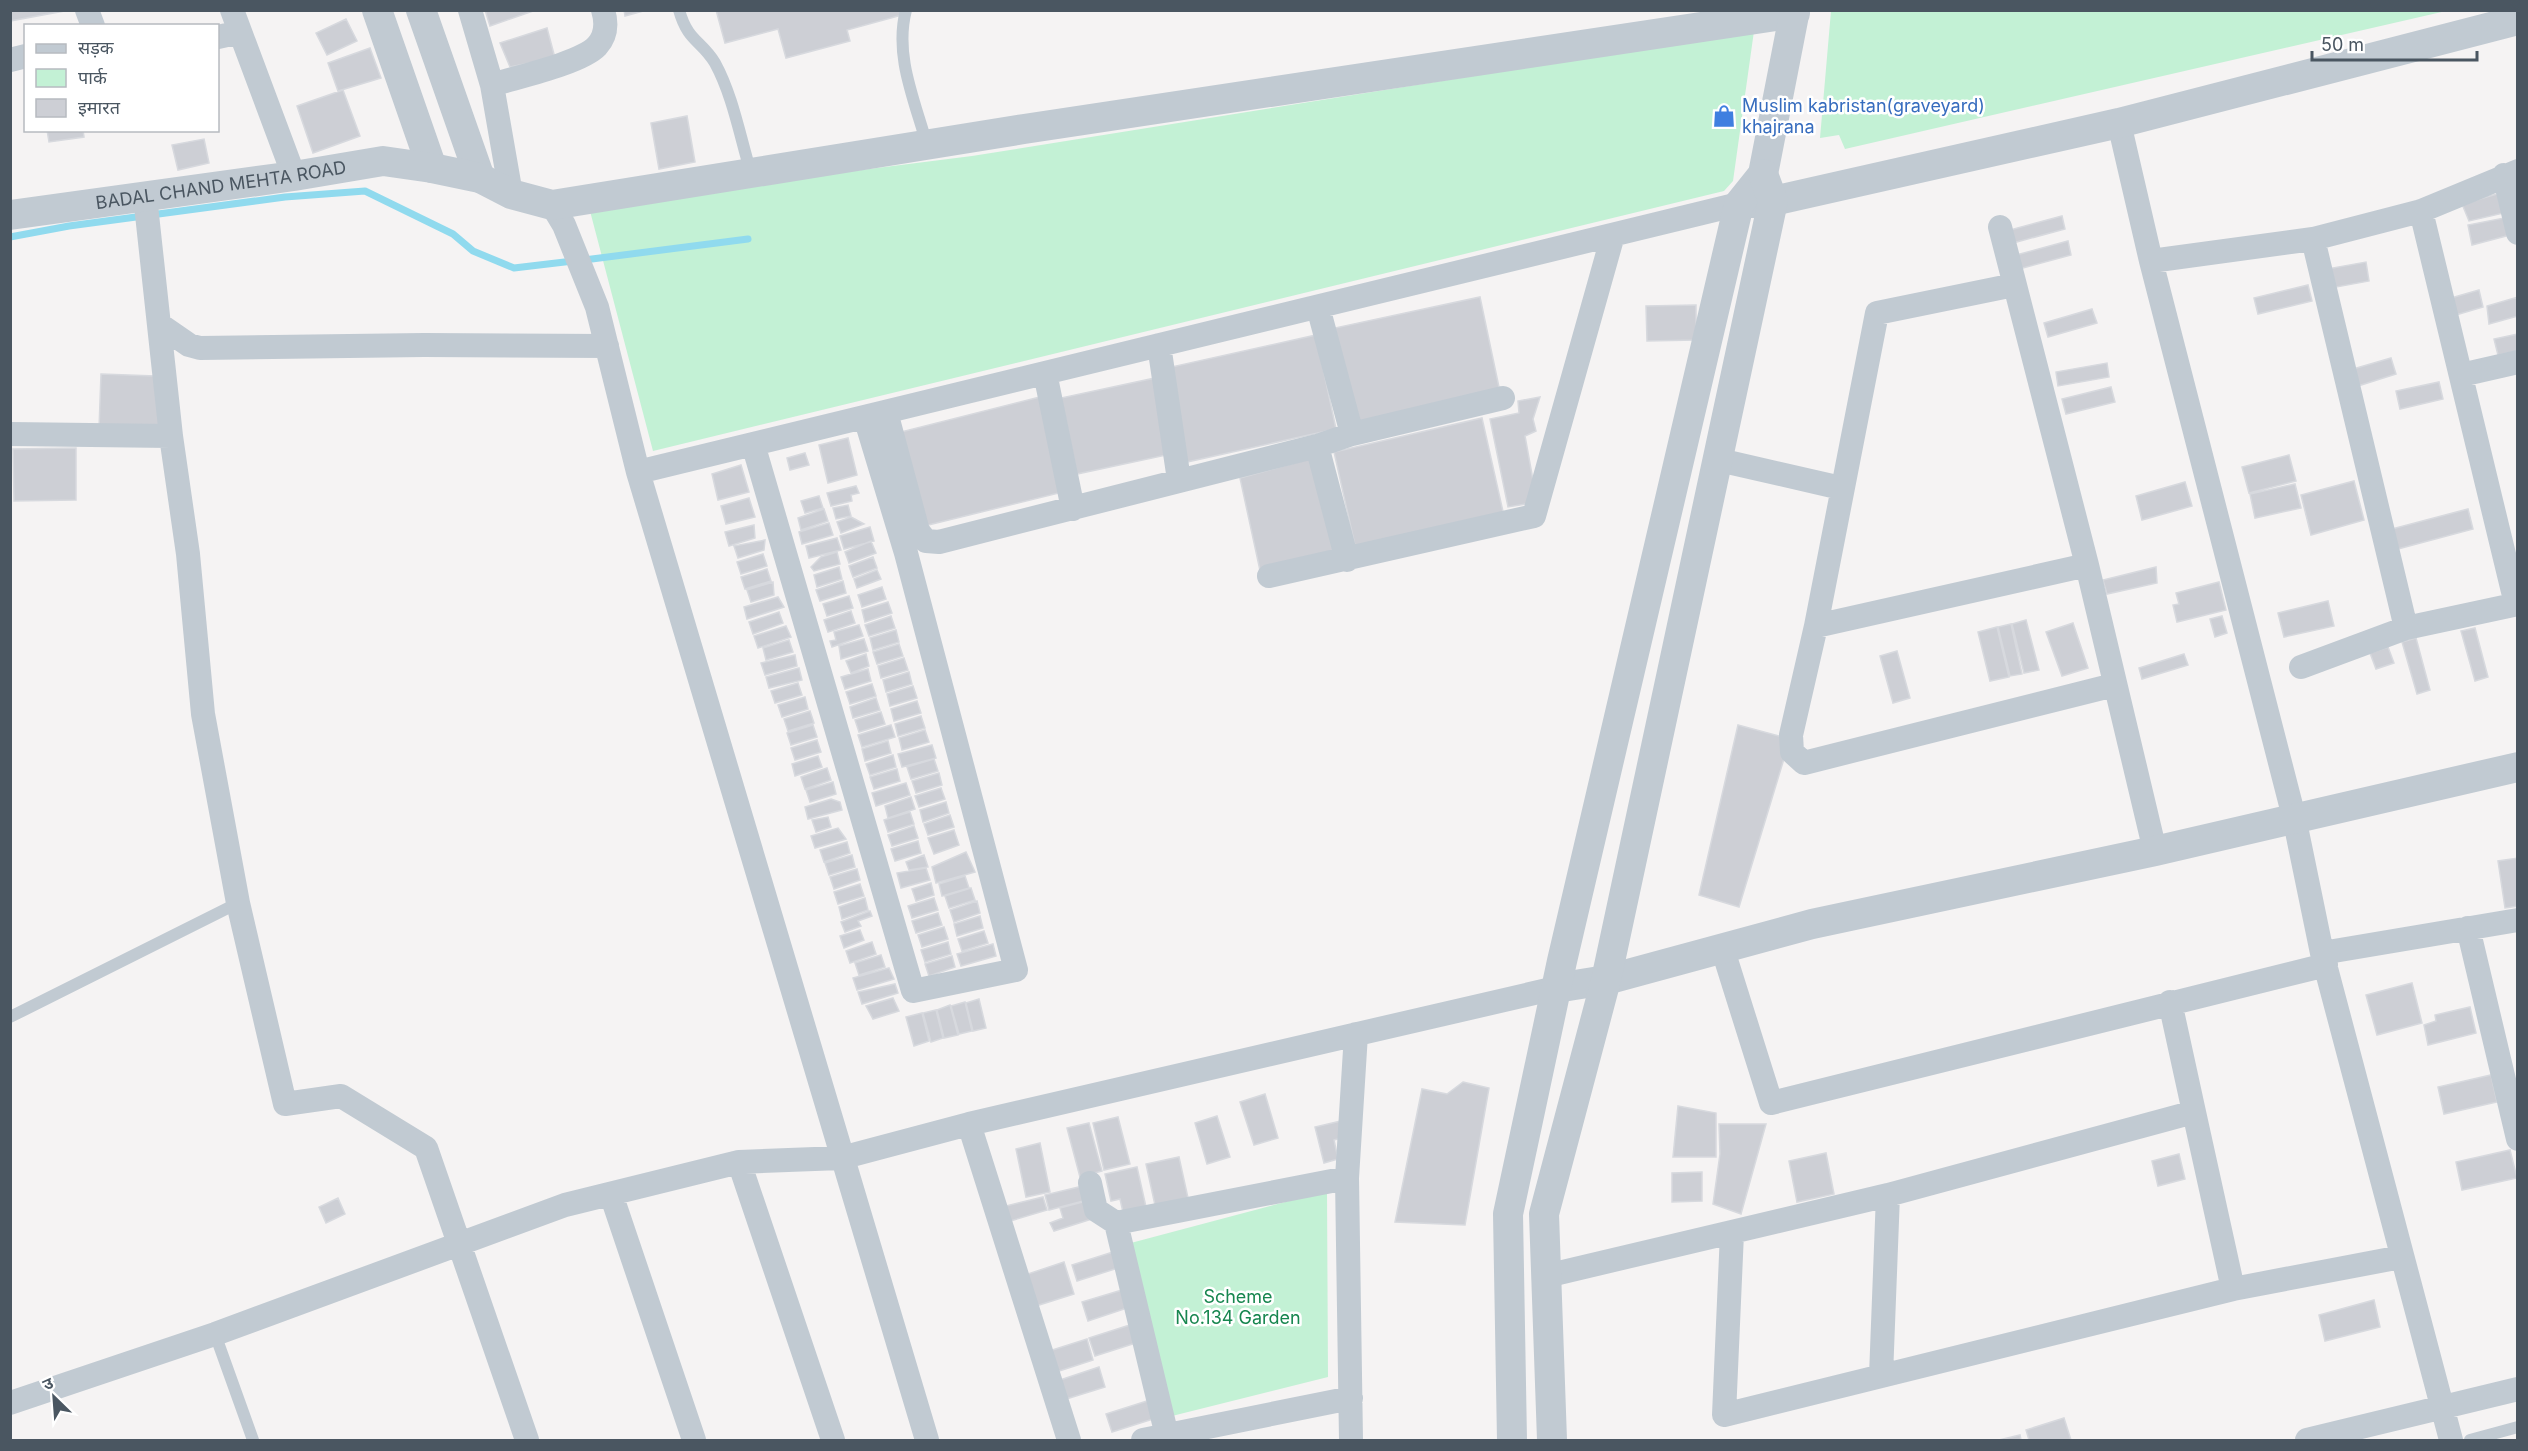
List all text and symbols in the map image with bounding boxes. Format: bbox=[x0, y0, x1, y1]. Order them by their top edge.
legend bbox=[24, 24, 219, 132]
scale bar bbox=[2312, 24, 2477, 62]
text: 50 m bbox=[2321, 34, 2364, 55]
text: सड़क bbox=[78, 37, 115, 58]
text: पार्क bbox=[78, 67, 108, 88]
place label: Muslim kabristan(graveyard) khajrana bbox=[1742, 95, 1985, 137]
text: इमारत bbox=[78, 97, 121, 118]
shop icon: Muslim kabristan(graveyard) khajrana bbox=[1711, 103, 1737, 129]
street label: BADAL CHAND MEHTA ROAD bbox=[94, 156, 348, 213]
park label: Scheme No.134 Garden bbox=[1175, 1286, 1301, 1328]
north arrow bbox=[24, 1367, 84, 1427]
text: उ bbox=[39, 1372, 57, 1394]

